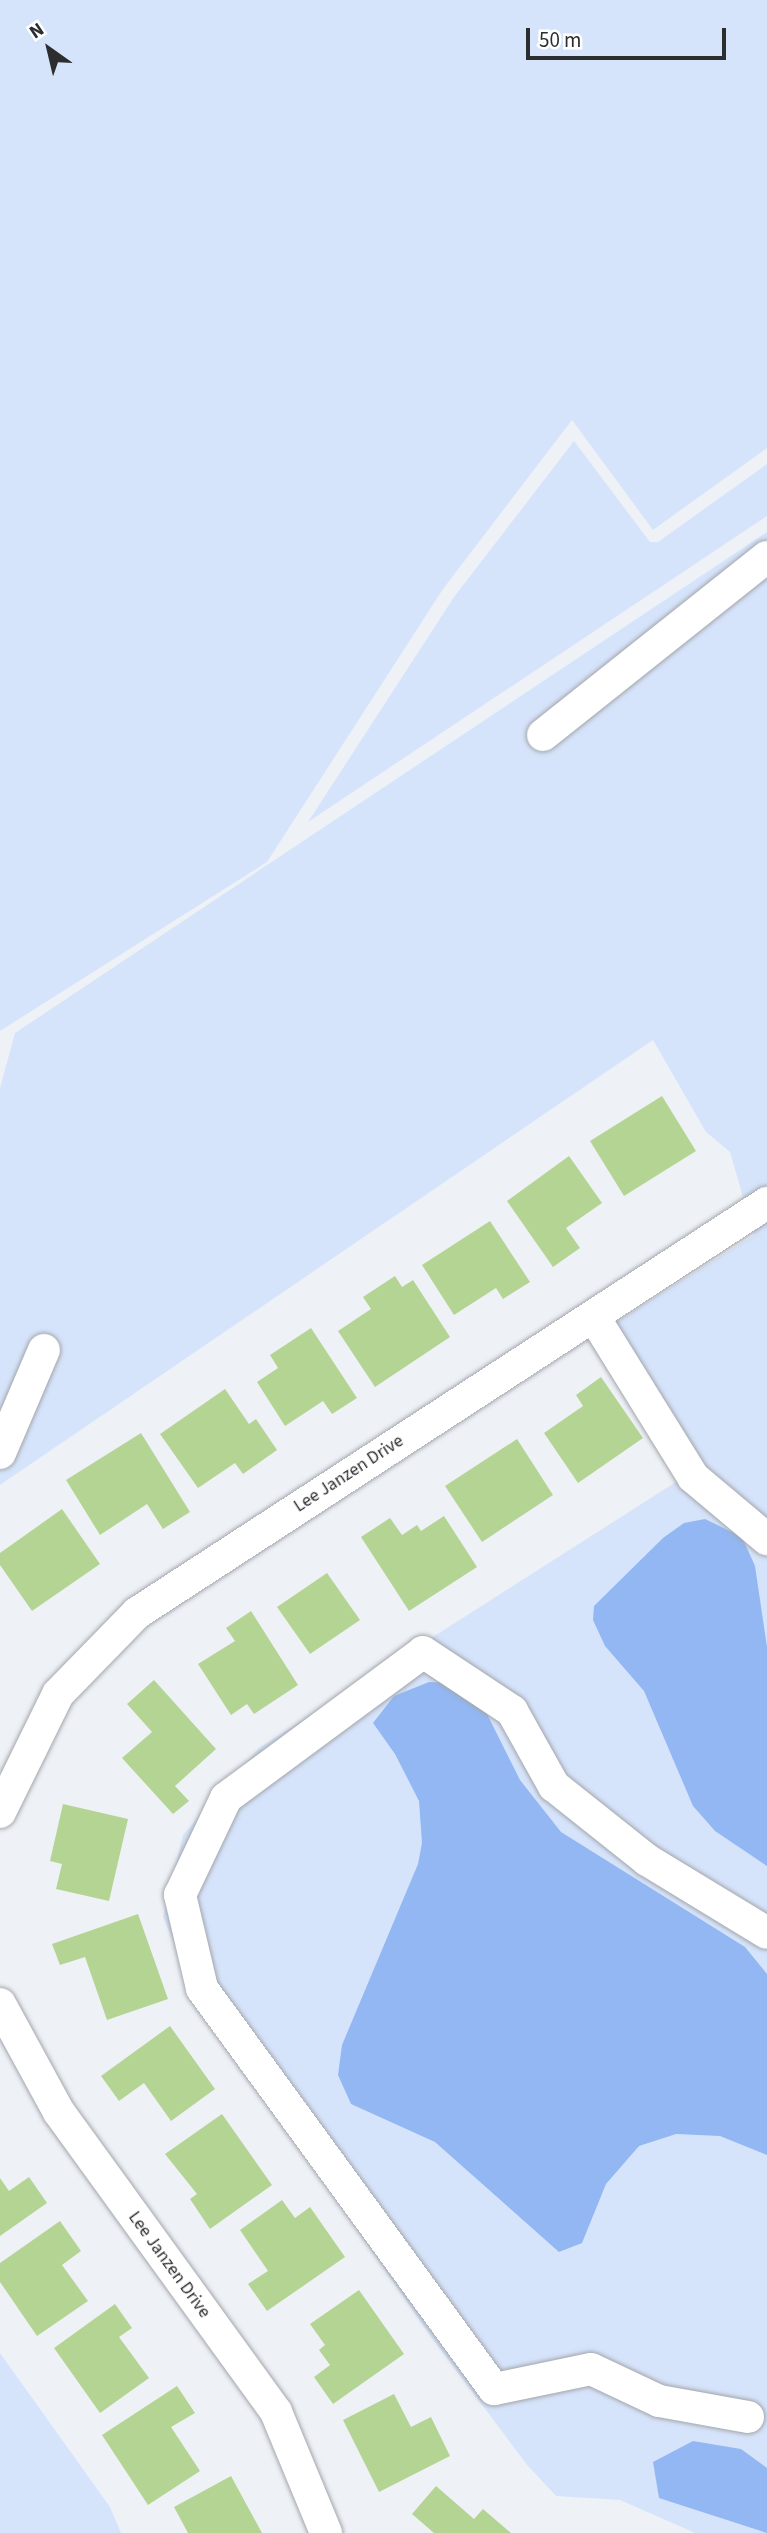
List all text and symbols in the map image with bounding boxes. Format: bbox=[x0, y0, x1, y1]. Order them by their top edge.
north arrow bbox=[14, 14, 84, 84]
scale bar bbox=[529, 14, 728, 58]
text: N bbox=[24, 16, 50, 46]
text: 50 m bbox=[539, 25, 581, 55]
street label: Lee Janzen Drive bbox=[290, 1431, 408, 1517]
street label: Lee Janzen Drive bbox=[123, 2208, 215, 2322]

